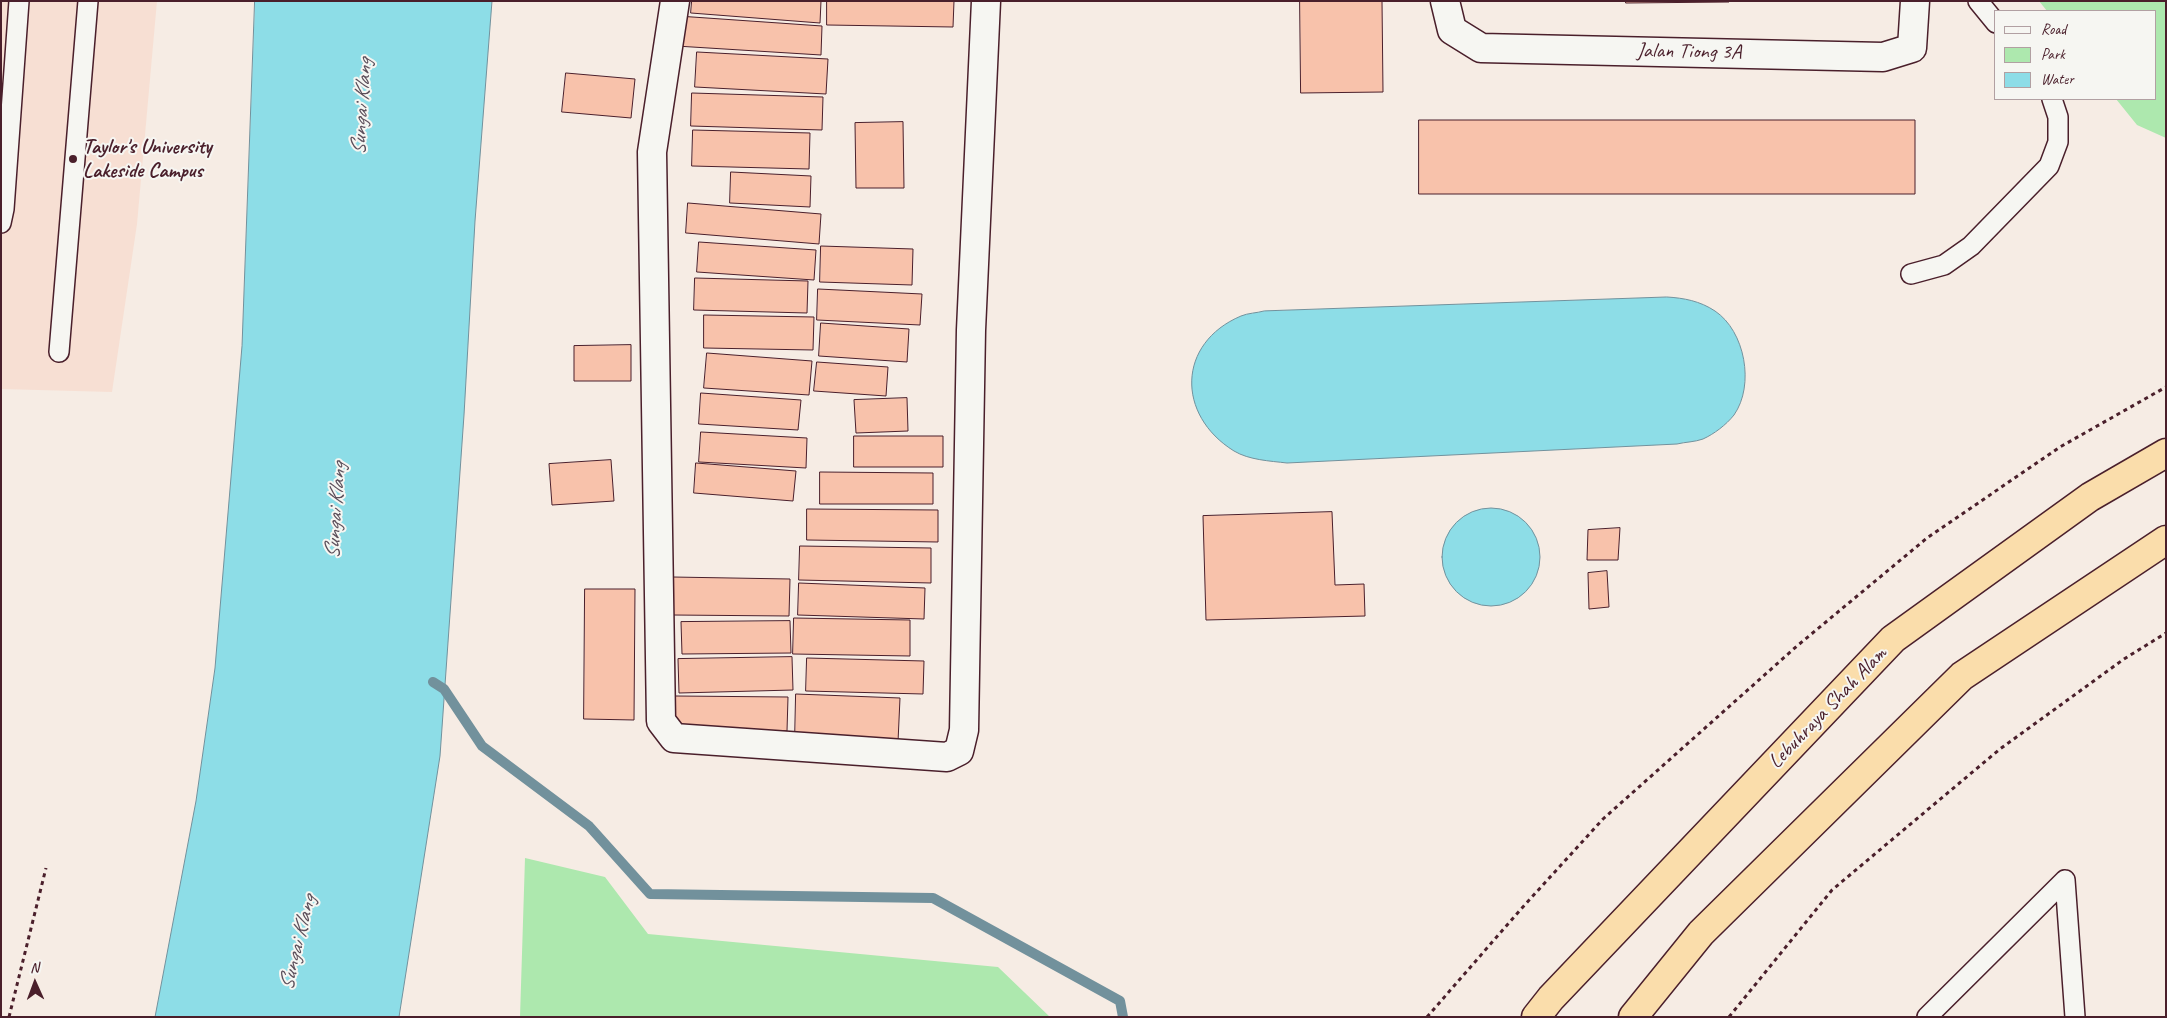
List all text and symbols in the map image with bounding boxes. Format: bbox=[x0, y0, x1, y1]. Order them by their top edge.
legend bbox=[1994, 10, 2157, 100]
text: Road bbox=[2041, 20, 2066, 39]
street label: Jalan Tiong 3A bbox=[1636, 38, 1742, 66]
text: Park bbox=[2041, 45, 2065, 64]
water label: Sungai Klang bbox=[345, 58, 379, 156]
text: Water bbox=[2041, 70, 2074, 89]
place label: Taylor's University Lakeside Campus bbox=[83, 134, 212, 184]
marker: Taylor's University Lakeside Campus bbox=[67, 153, 79, 165]
water label: Sungai Klang bbox=[319, 462, 353, 560]
street label: Lebuhraya Shah Alam bbox=[1763, 642, 1893, 774]
water label: Sungai Klang bbox=[274, 893, 322, 993]
north arrow bbox=[10, 958, 60, 1008]
text: N bbox=[30, 959, 39, 976]

